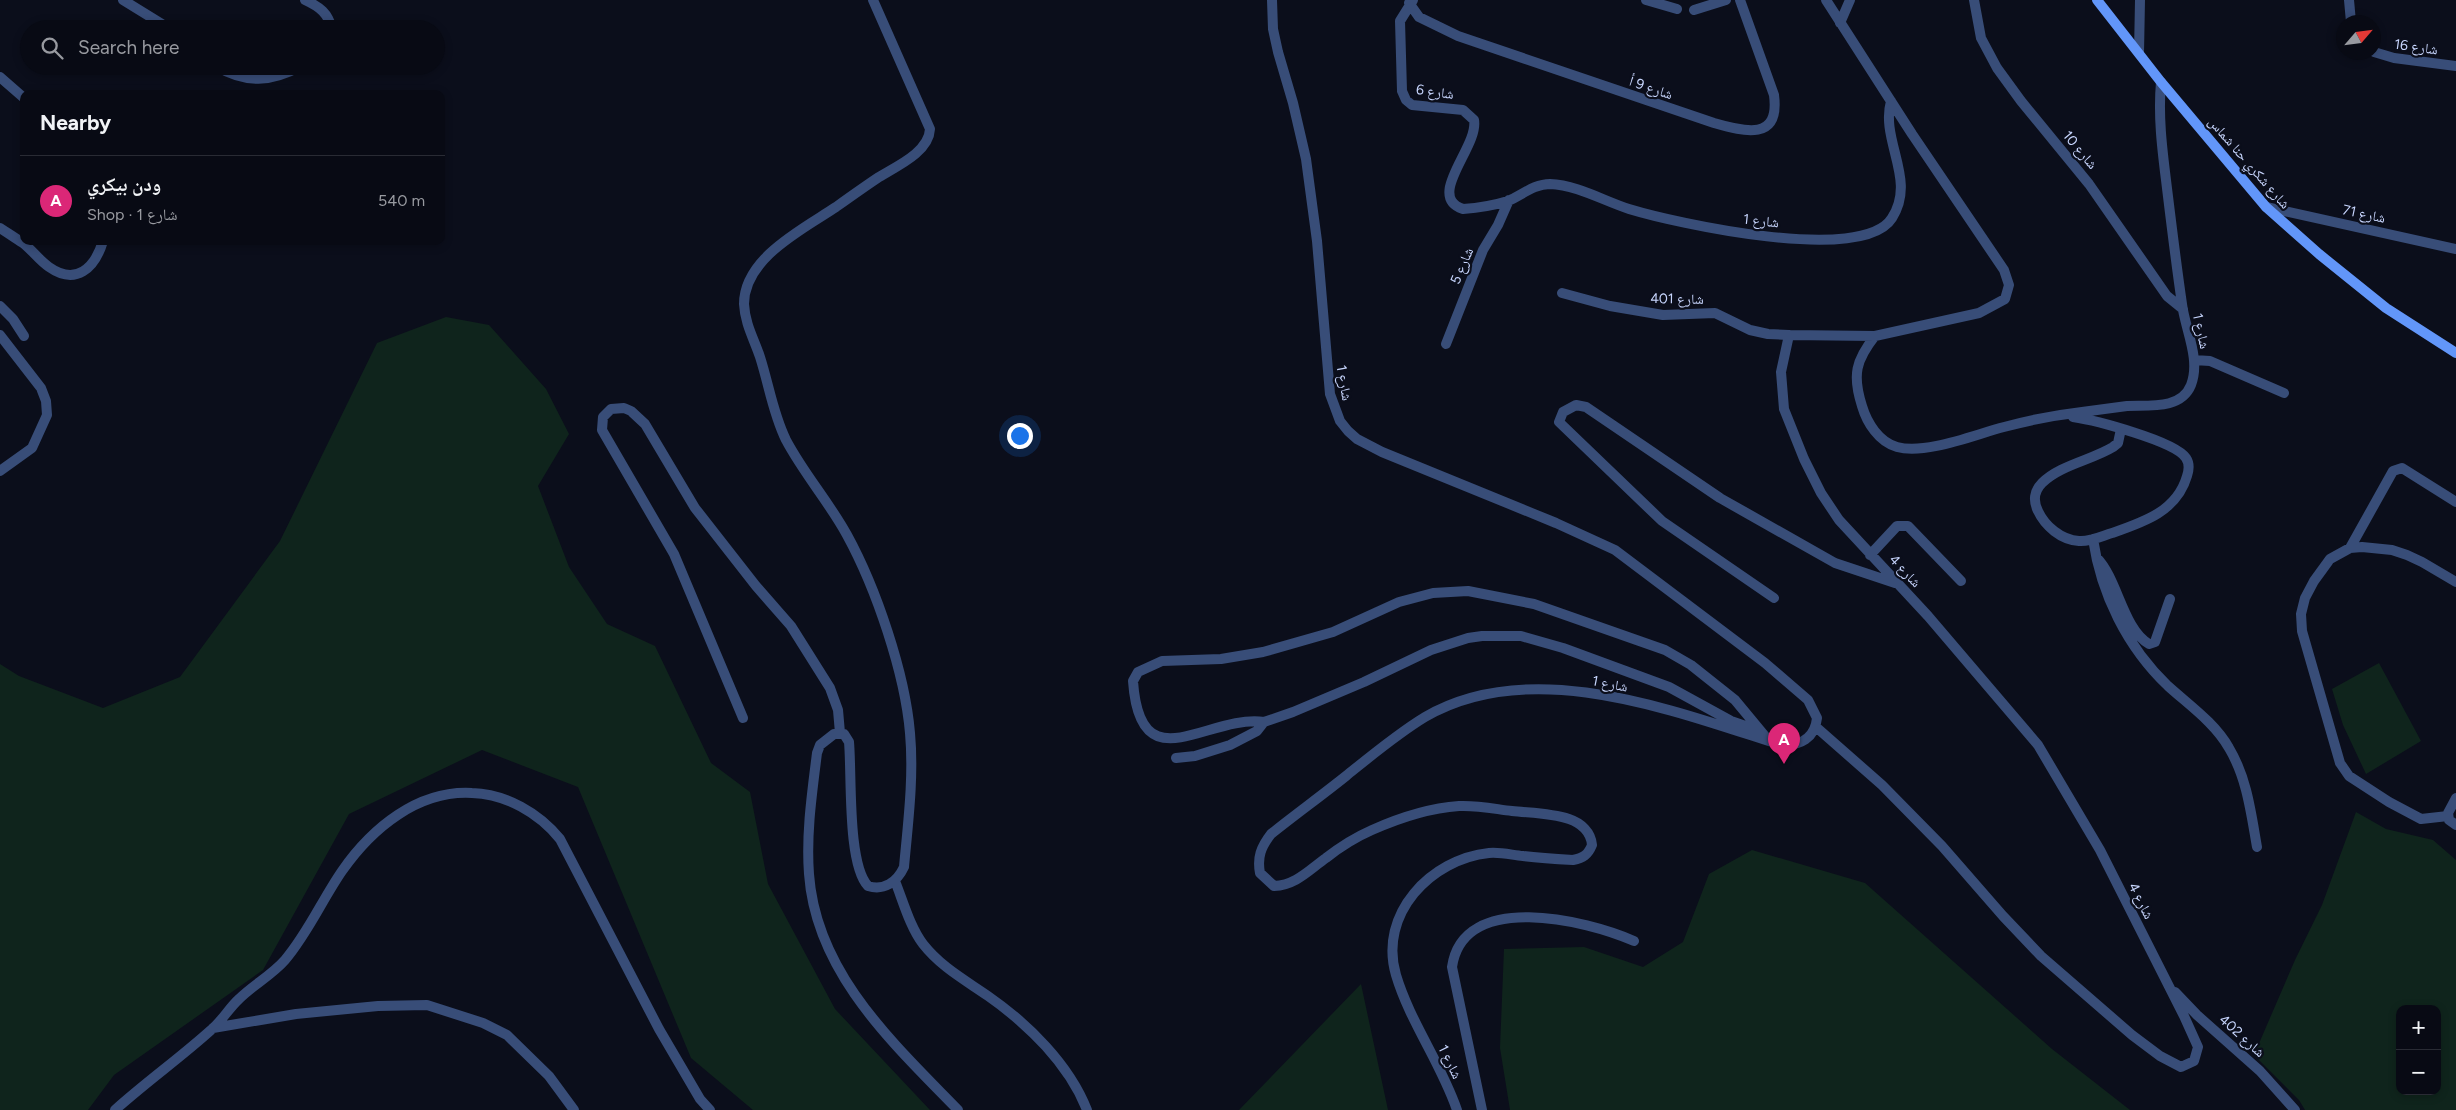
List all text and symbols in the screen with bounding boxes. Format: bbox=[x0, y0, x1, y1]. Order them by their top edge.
north arrow bbox=[2336, 15, 2381, 60]
search box bbox=[20, 20, 445, 75]
icon: search bbox=[38, 34, 66, 62]
text: Search here bbox=[78, 36, 180, 59]
street label: شارع 16 bbox=[2393, 36, 2439, 59]
street label: شارع 9 أ bbox=[1626, 73, 1675, 104]
street label: شارع 6 bbox=[1415, 81, 1455, 104]
text: Nearby bbox=[40, 110, 111, 135]
street label: شارع شكري حنا شماس bbox=[2203, 114, 2294, 214]
street label: شارع 10 bbox=[2058, 127, 2101, 173]
text: ودن بيكري bbox=[87, 173, 161, 196]
text: A bbox=[50, 191, 62, 210]
text: 540 m bbox=[378, 191, 425, 210]
street label: شارع 71 bbox=[2341, 201, 2387, 228]
text: Shop · شارع 1 bbox=[87, 205, 177, 224]
street label: شارع 1 bbox=[1742, 211, 1780, 232]
street label: شارع 5 bbox=[1447, 245, 1478, 287]
street label: شارع 401 bbox=[1650, 290, 1704, 309]
street label: شارع 1 bbox=[2188, 312, 2213, 351]
street label: شارع 1 bbox=[1332, 364, 1355, 402]
your location bbox=[1007, 423, 1033, 449]
street label: شارع 4 bbox=[1885, 551, 1924, 592]
street label: شارع 1 bbox=[1591, 672, 1629, 697]
pin: A bbox=[1768, 723, 1800, 764]
street label: شارع 4 bbox=[2124, 880, 2157, 923]
map controls bbox=[2396, 1005, 2441, 1095]
button: + bbox=[2396, 1005, 2441, 1050]
street label: شارع 402 bbox=[2215, 1011, 2268, 1062]
street label: شارع 1 bbox=[1434, 1042, 1466, 1082]
button: − bbox=[2396, 1050, 2441, 1095]

